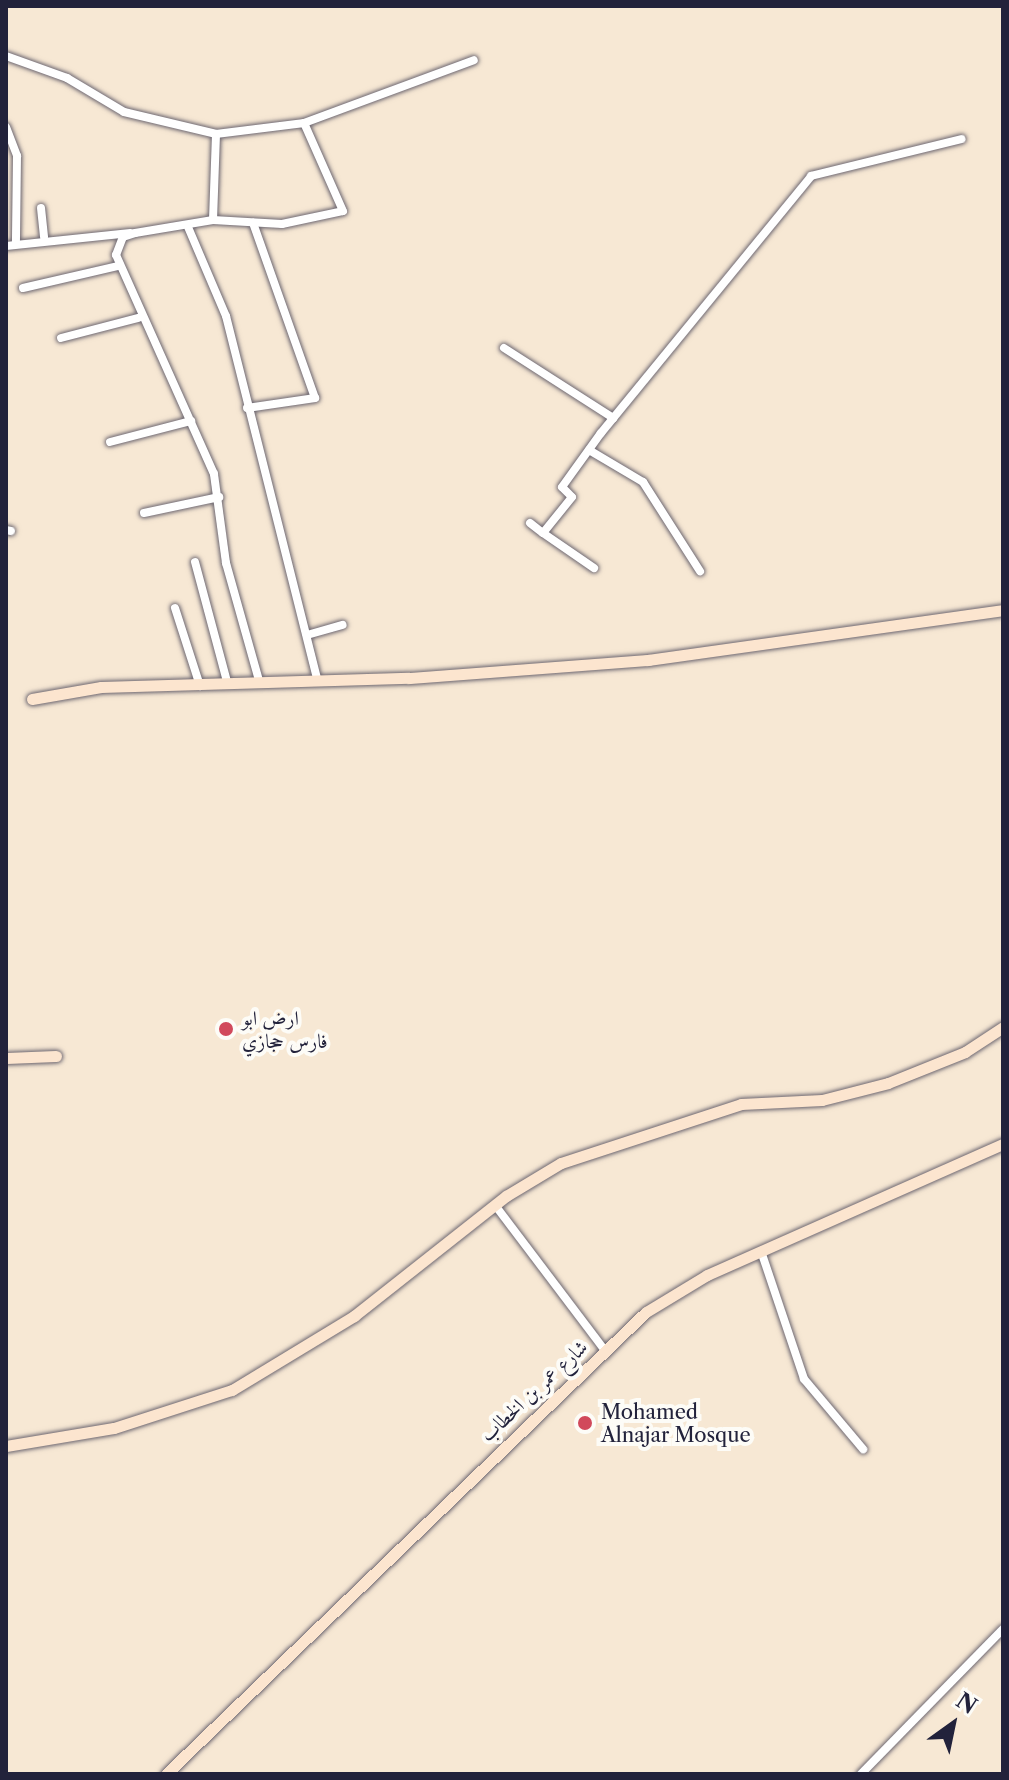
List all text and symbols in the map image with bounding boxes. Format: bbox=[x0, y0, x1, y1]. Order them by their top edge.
place label: ارض ابو فارس حجازي bbox=[242, 1006, 328, 1053]
marker: ارض ابو فارس حجازي bbox=[217, 1020, 235, 1038]
street label: شارع عمر بن الخطاب bbox=[475, 1335, 593, 1447]
place label: Mohamed Alnajar Mosque bbox=[601, 1400, 751, 1447]
marker: Mohamed Alnajar Mosque bbox=[576, 1414, 594, 1432]
north arrow bbox=[913, 1684, 993, 1764]
text: N bbox=[951, 1687, 982, 1720]

